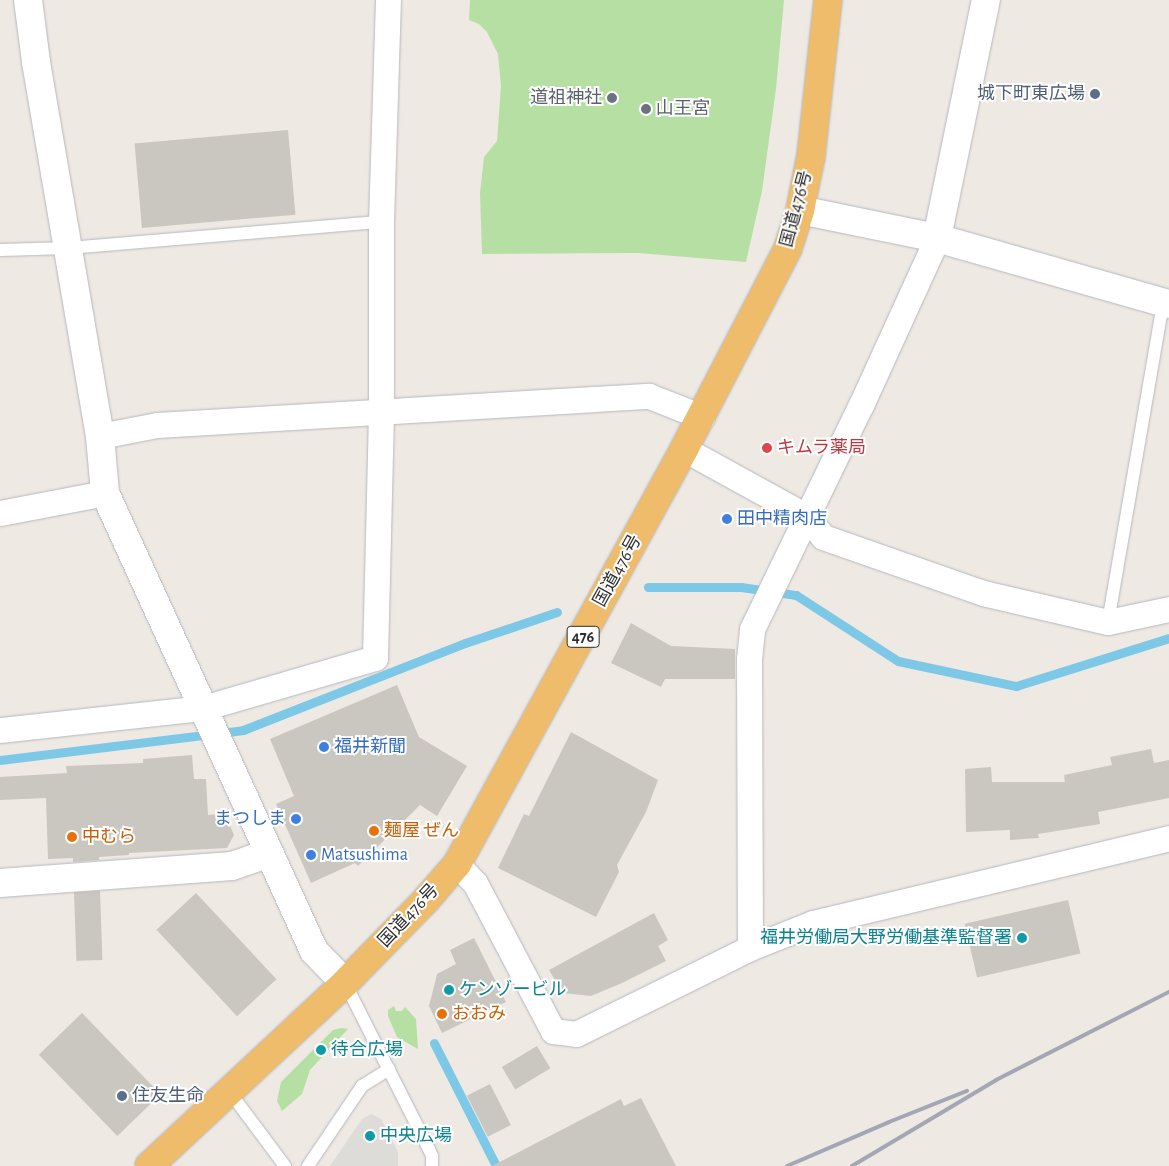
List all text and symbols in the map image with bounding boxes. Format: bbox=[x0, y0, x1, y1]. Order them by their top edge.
place label: 城下町東広場 bbox=[977, 83, 1085, 105]
place label: 道祖神社 bbox=[530, 87, 602, 109]
marker: 城下町東広場 bbox=[1089, 88, 1101, 100]
marker: 道祖神社 bbox=[606, 92, 618, 104]
place label: 山王宮 bbox=[656, 98, 710, 120]
marker: 山王宮 bbox=[640, 103, 652, 115]
street label: 国道476号 bbox=[776, 168, 818, 250]
place label: キムラ薬局 bbox=[777, 437, 867, 459]
marker: キムラ薬局 bbox=[761, 442, 773, 454]
place label: 田中精肉店 bbox=[737, 508, 827, 530]
marker: 田中精肉店 bbox=[721, 513, 733, 525]
street label: 国道476号 bbox=[589, 531, 647, 611]
road number: 476 bbox=[566, 624, 600, 650]
place label: 福井新聞 bbox=[334, 736, 406, 758]
marker: 福井新聞 bbox=[318, 741, 330, 753]
place label: まつしま bbox=[214, 808, 286, 830]
marker: まつしま bbox=[290, 813, 302, 825]
place label: 麺屋 ぜん bbox=[384, 820, 459, 842]
marker: 麺屋 ぜん bbox=[368, 825, 380, 837]
place label: 中むら bbox=[82, 826, 136, 848]
marker: 中むら bbox=[66, 831, 78, 843]
place label: Matsushima bbox=[321, 844, 408, 866]
marker: Matsushima bbox=[305, 849, 317, 861]
street label: 国道476号 bbox=[374, 880, 444, 952]
place label: 福井労働局大野労働基準監督署 bbox=[760, 927, 1012, 949]
marker: 福井労働局大野労働基準監督署 bbox=[1016, 932, 1028, 944]
place label: ケンゾービル bbox=[459, 979, 567, 1001]
marker: ケンゾービル bbox=[443, 984, 455, 996]
place label: おおみ bbox=[452, 1003, 506, 1025]
marker: おおみ bbox=[436, 1008, 448, 1020]
place label: 待合広場 bbox=[331, 1039, 403, 1061]
marker: 待合広場 bbox=[315, 1044, 327, 1056]
place label: 住友生命 bbox=[132, 1085, 204, 1107]
marker: 住友生命 bbox=[116, 1090, 128, 1102]
place label: 中央広場 bbox=[380, 1125, 452, 1147]
marker: 中央広場 bbox=[364, 1130, 376, 1142]

